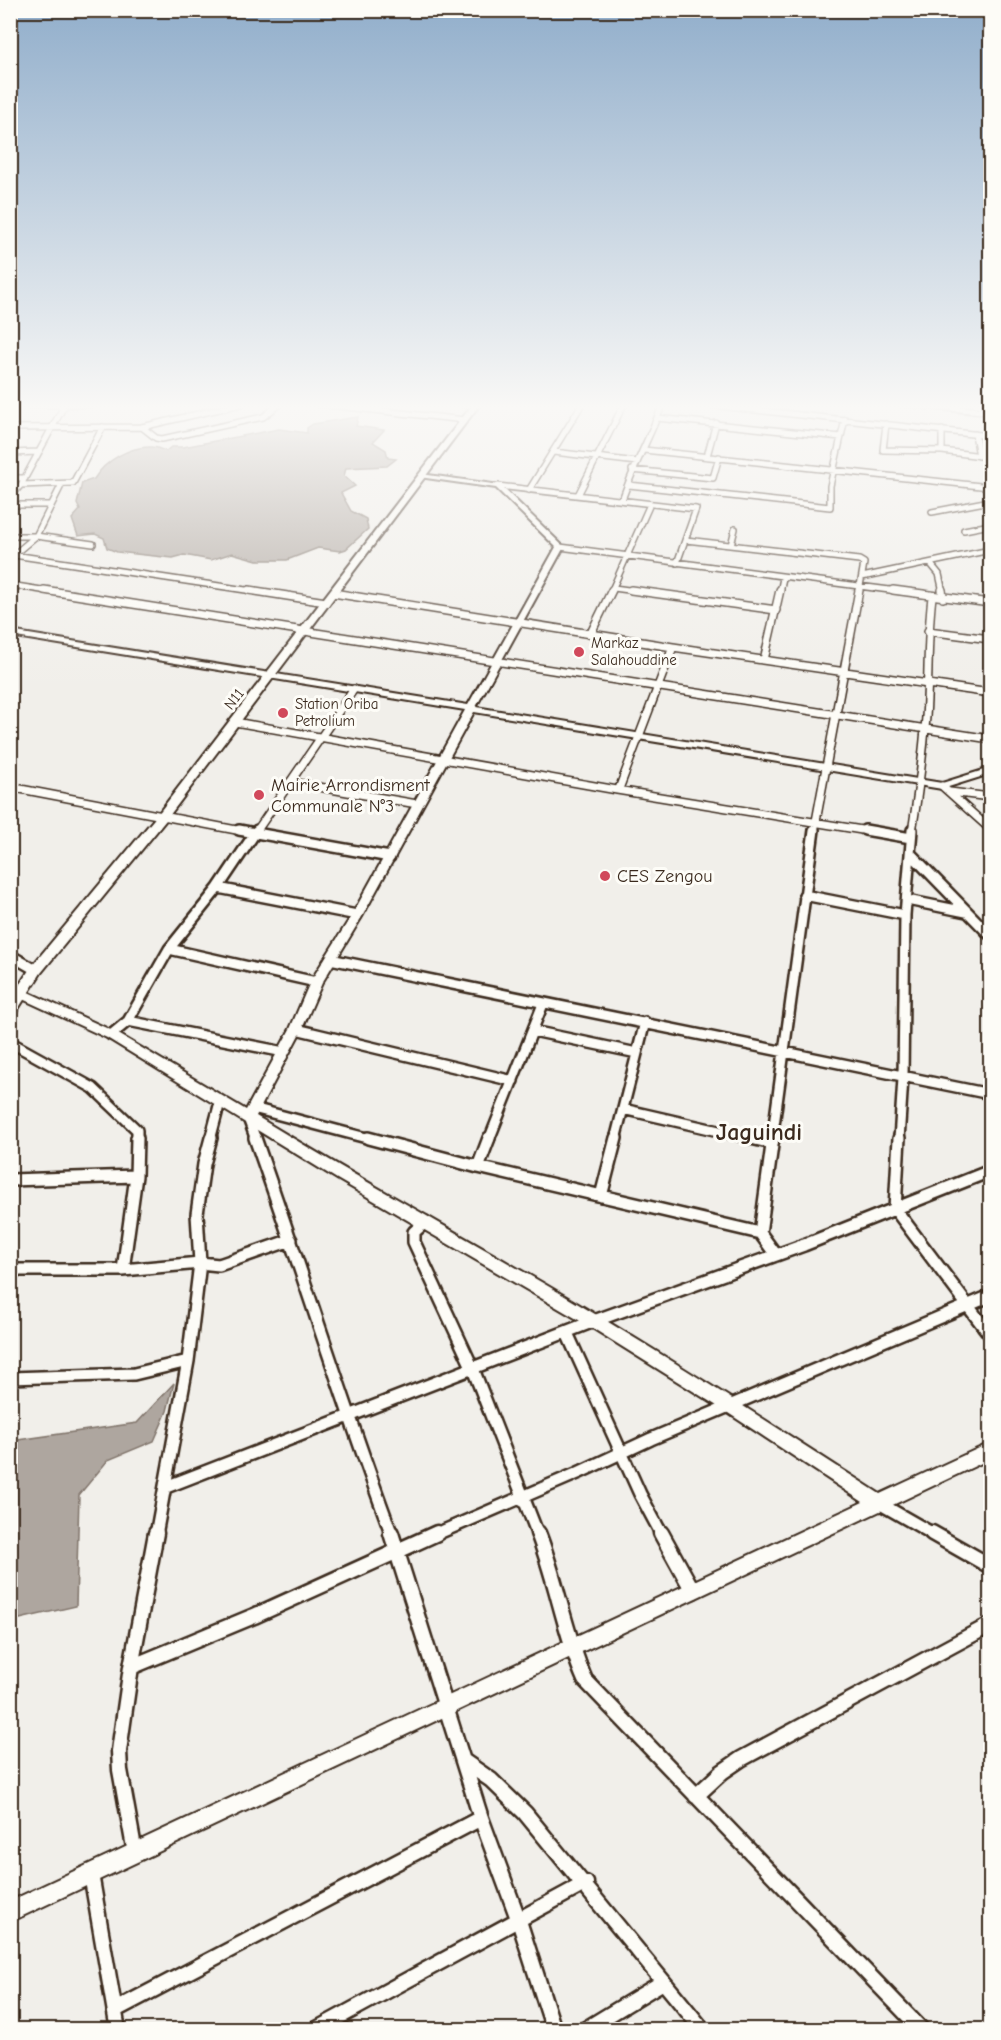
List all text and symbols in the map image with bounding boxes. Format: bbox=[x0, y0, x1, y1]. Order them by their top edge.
place label: Markaz Salahouddine bbox=[591, 634, 677, 669]
marker: Markaz Salahouddine bbox=[572, 645, 586, 659]
street label: N11 bbox=[220, 685, 248, 713]
place label: Station Oriba Petrolium bbox=[295, 695, 379, 730]
marker: Station Oriba Petrolium bbox=[276, 706, 290, 720]
place label: Mairie Arrondisment Communale N°3 bbox=[271, 775, 431, 817]
marker: Mairie Arrondisment Communale N°3 bbox=[252, 788, 266, 802]
place label: CES Zengou bbox=[617, 866, 713, 887]
marker: CES Zengou bbox=[598, 869, 612, 883]
district label: Jaguindi bbox=[716, 1118, 802, 1146]

